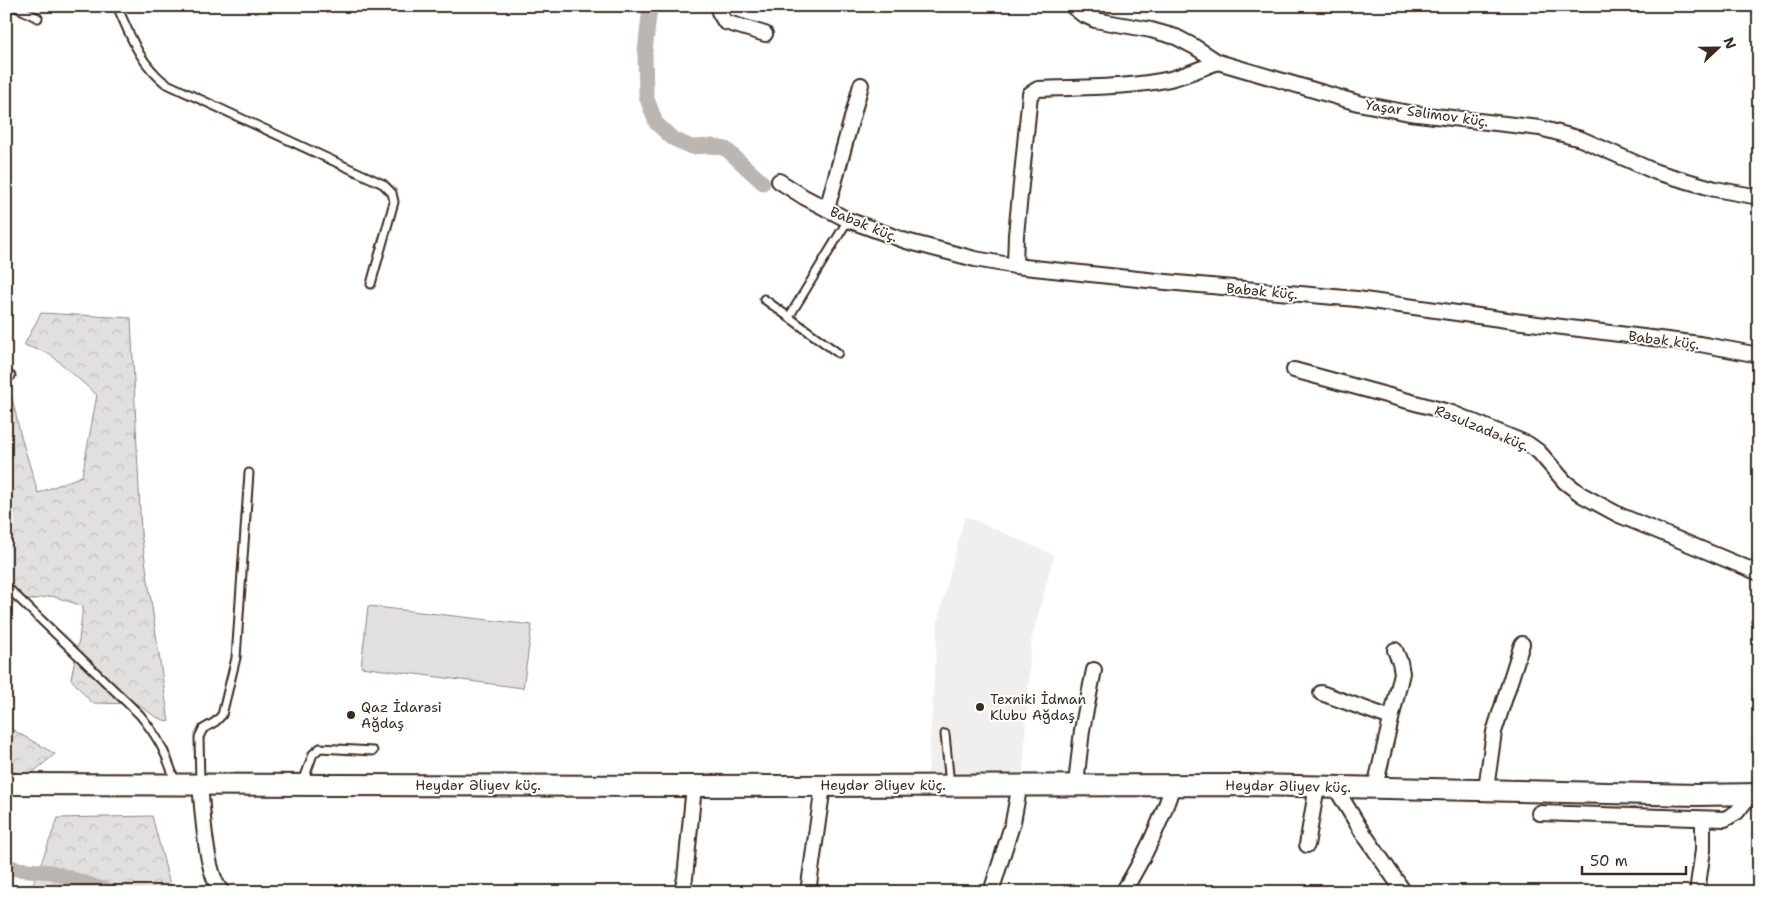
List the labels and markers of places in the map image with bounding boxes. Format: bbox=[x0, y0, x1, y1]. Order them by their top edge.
place label: Texniki İdman Klubu Ağdaş bbox=[990, 690, 1086, 724]
place label: Qaz İdarəsi Ağdaş bbox=[361, 698, 442, 732]
marker: Texniki İdman Klubu Ağdaş bbox=[974, 701, 986, 713]
marker: Qaz İdarəsi Ağdaş bbox=[345, 709, 357, 721]

